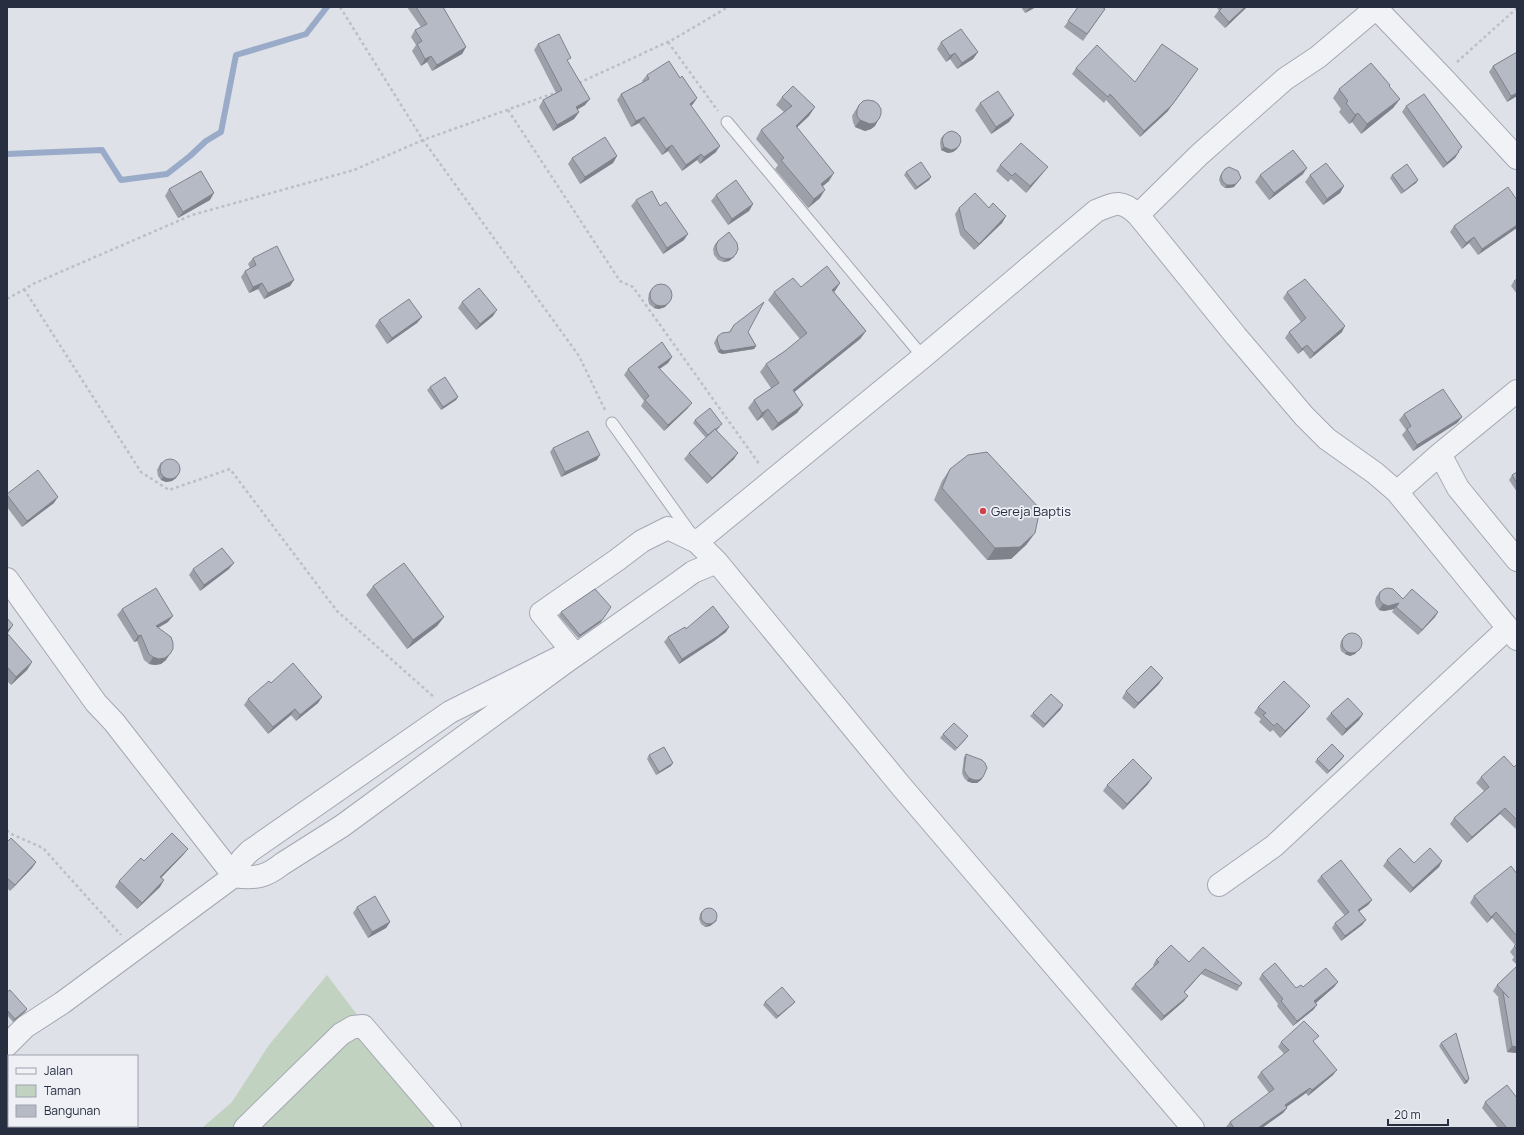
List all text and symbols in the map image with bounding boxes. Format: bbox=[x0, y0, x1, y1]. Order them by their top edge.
place label: Gereja Baptis bbox=[991, 502, 1071, 520]
marker: Gereja Baptis bbox=[978, 506, 988, 516]
legend bbox=[8, 1055, 138, 1127]
text: Jalan bbox=[44, 1062, 73, 1079]
text: Taman bbox=[44, 1082, 81, 1099]
scale bar bbox=[1388, 1101, 1448, 1127]
text: Bangunan bbox=[44, 1102, 100, 1119]
text: 20 m bbox=[1394, 1106, 1421, 1123]

